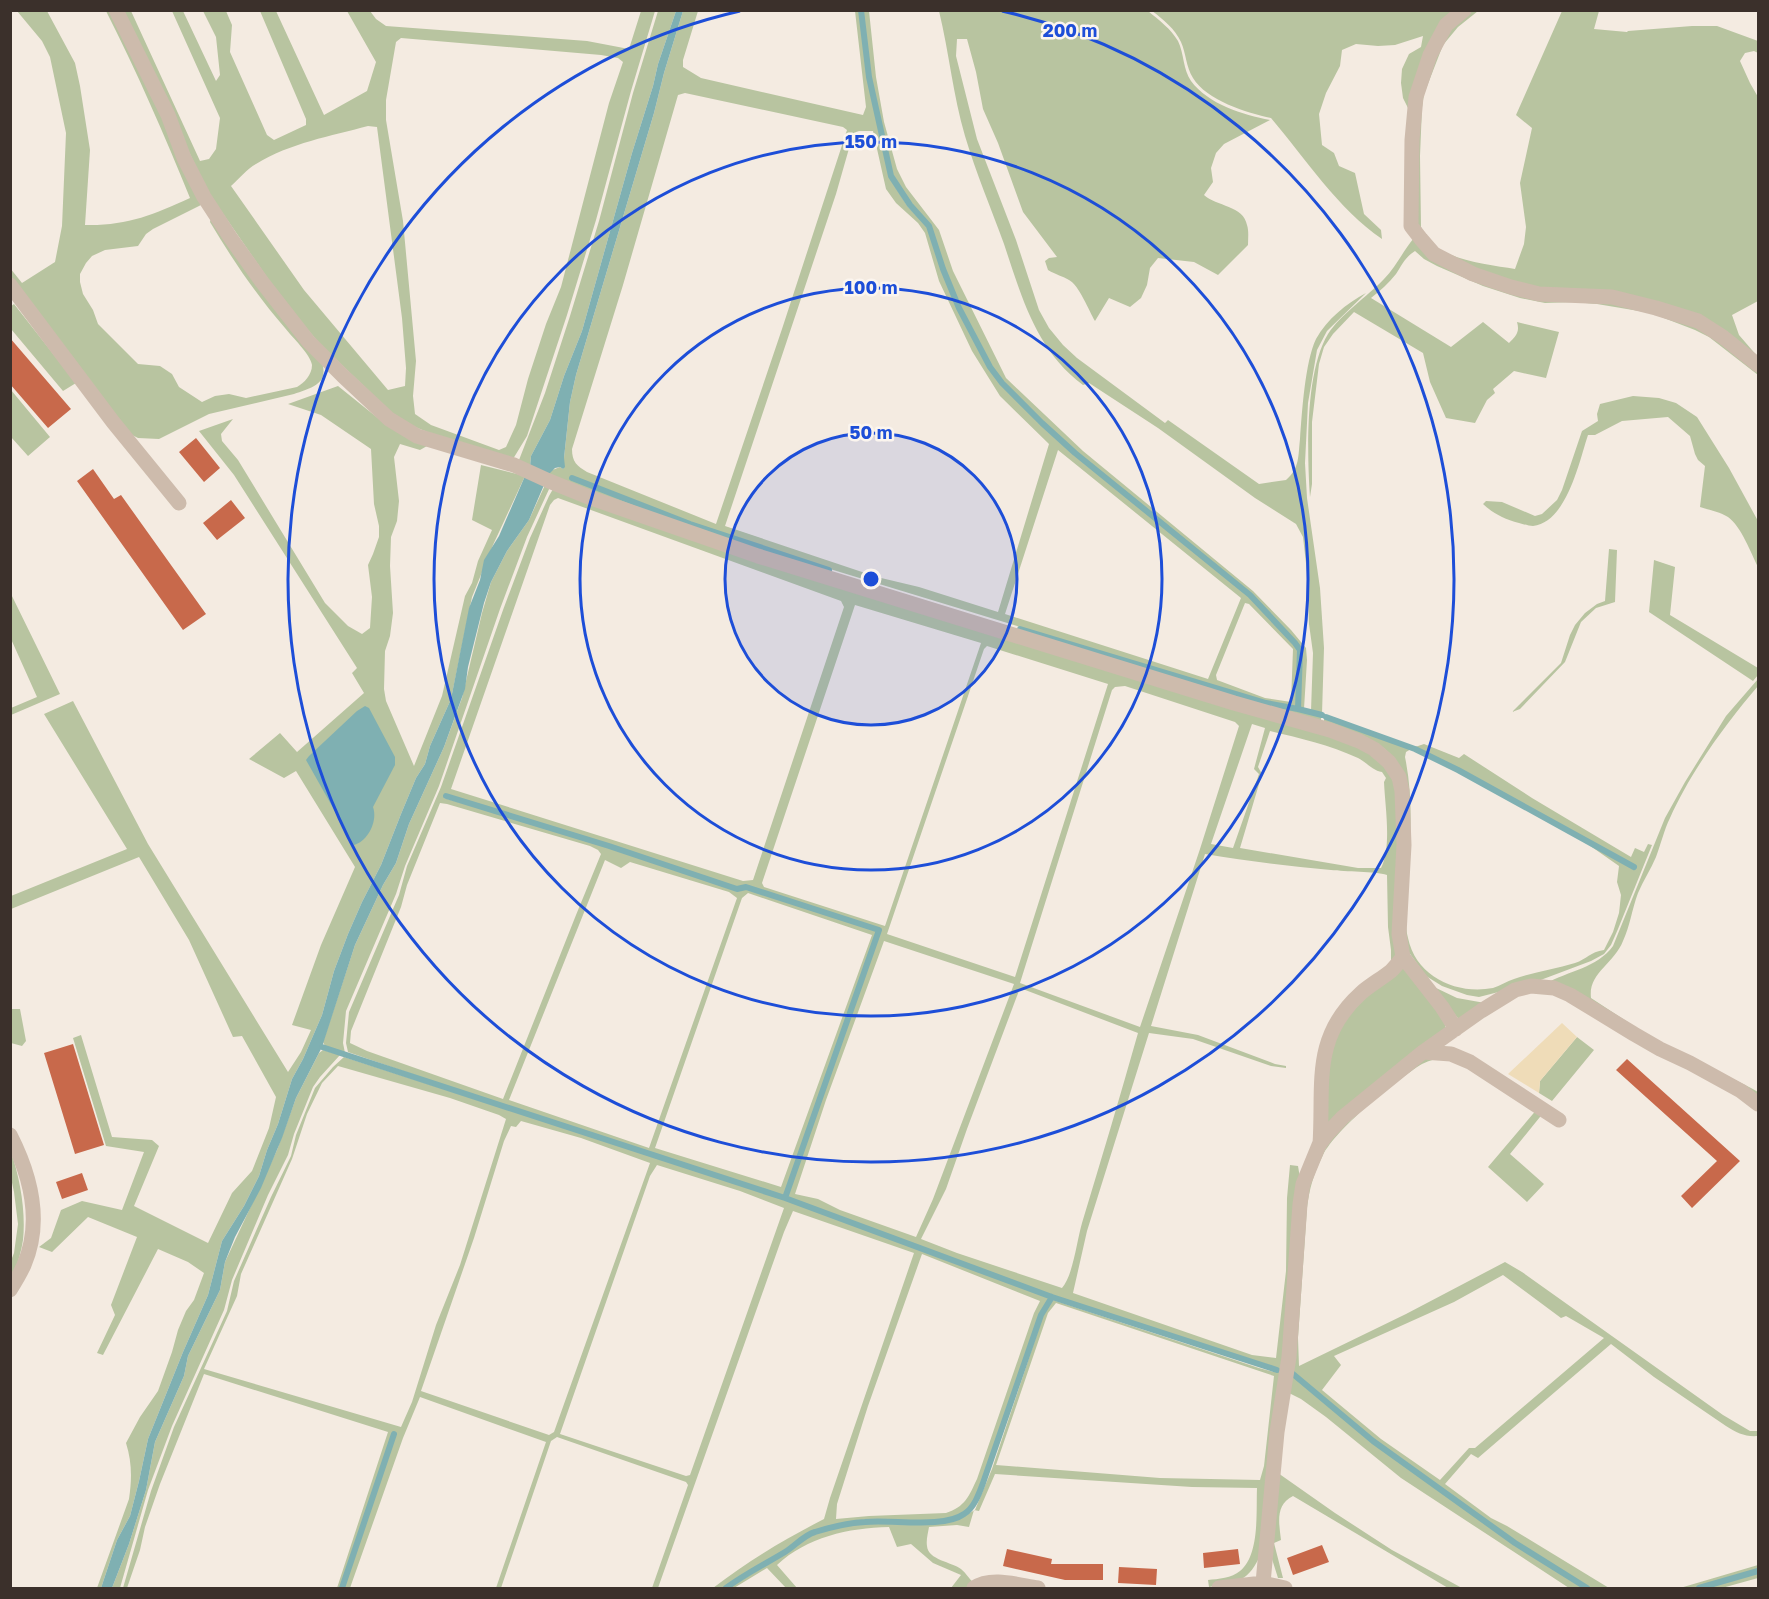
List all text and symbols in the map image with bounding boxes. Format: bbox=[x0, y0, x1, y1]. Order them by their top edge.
text: 200 m bbox=[1043, 19, 1097, 41]
text: 150 m bbox=[845, 130, 897, 152]
text: 100 m bbox=[845, 276, 897, 298]
text: 50 m bbox=[850, 421, 892, 443]
centre of rings bbox=[861, 569, 881, 589]

